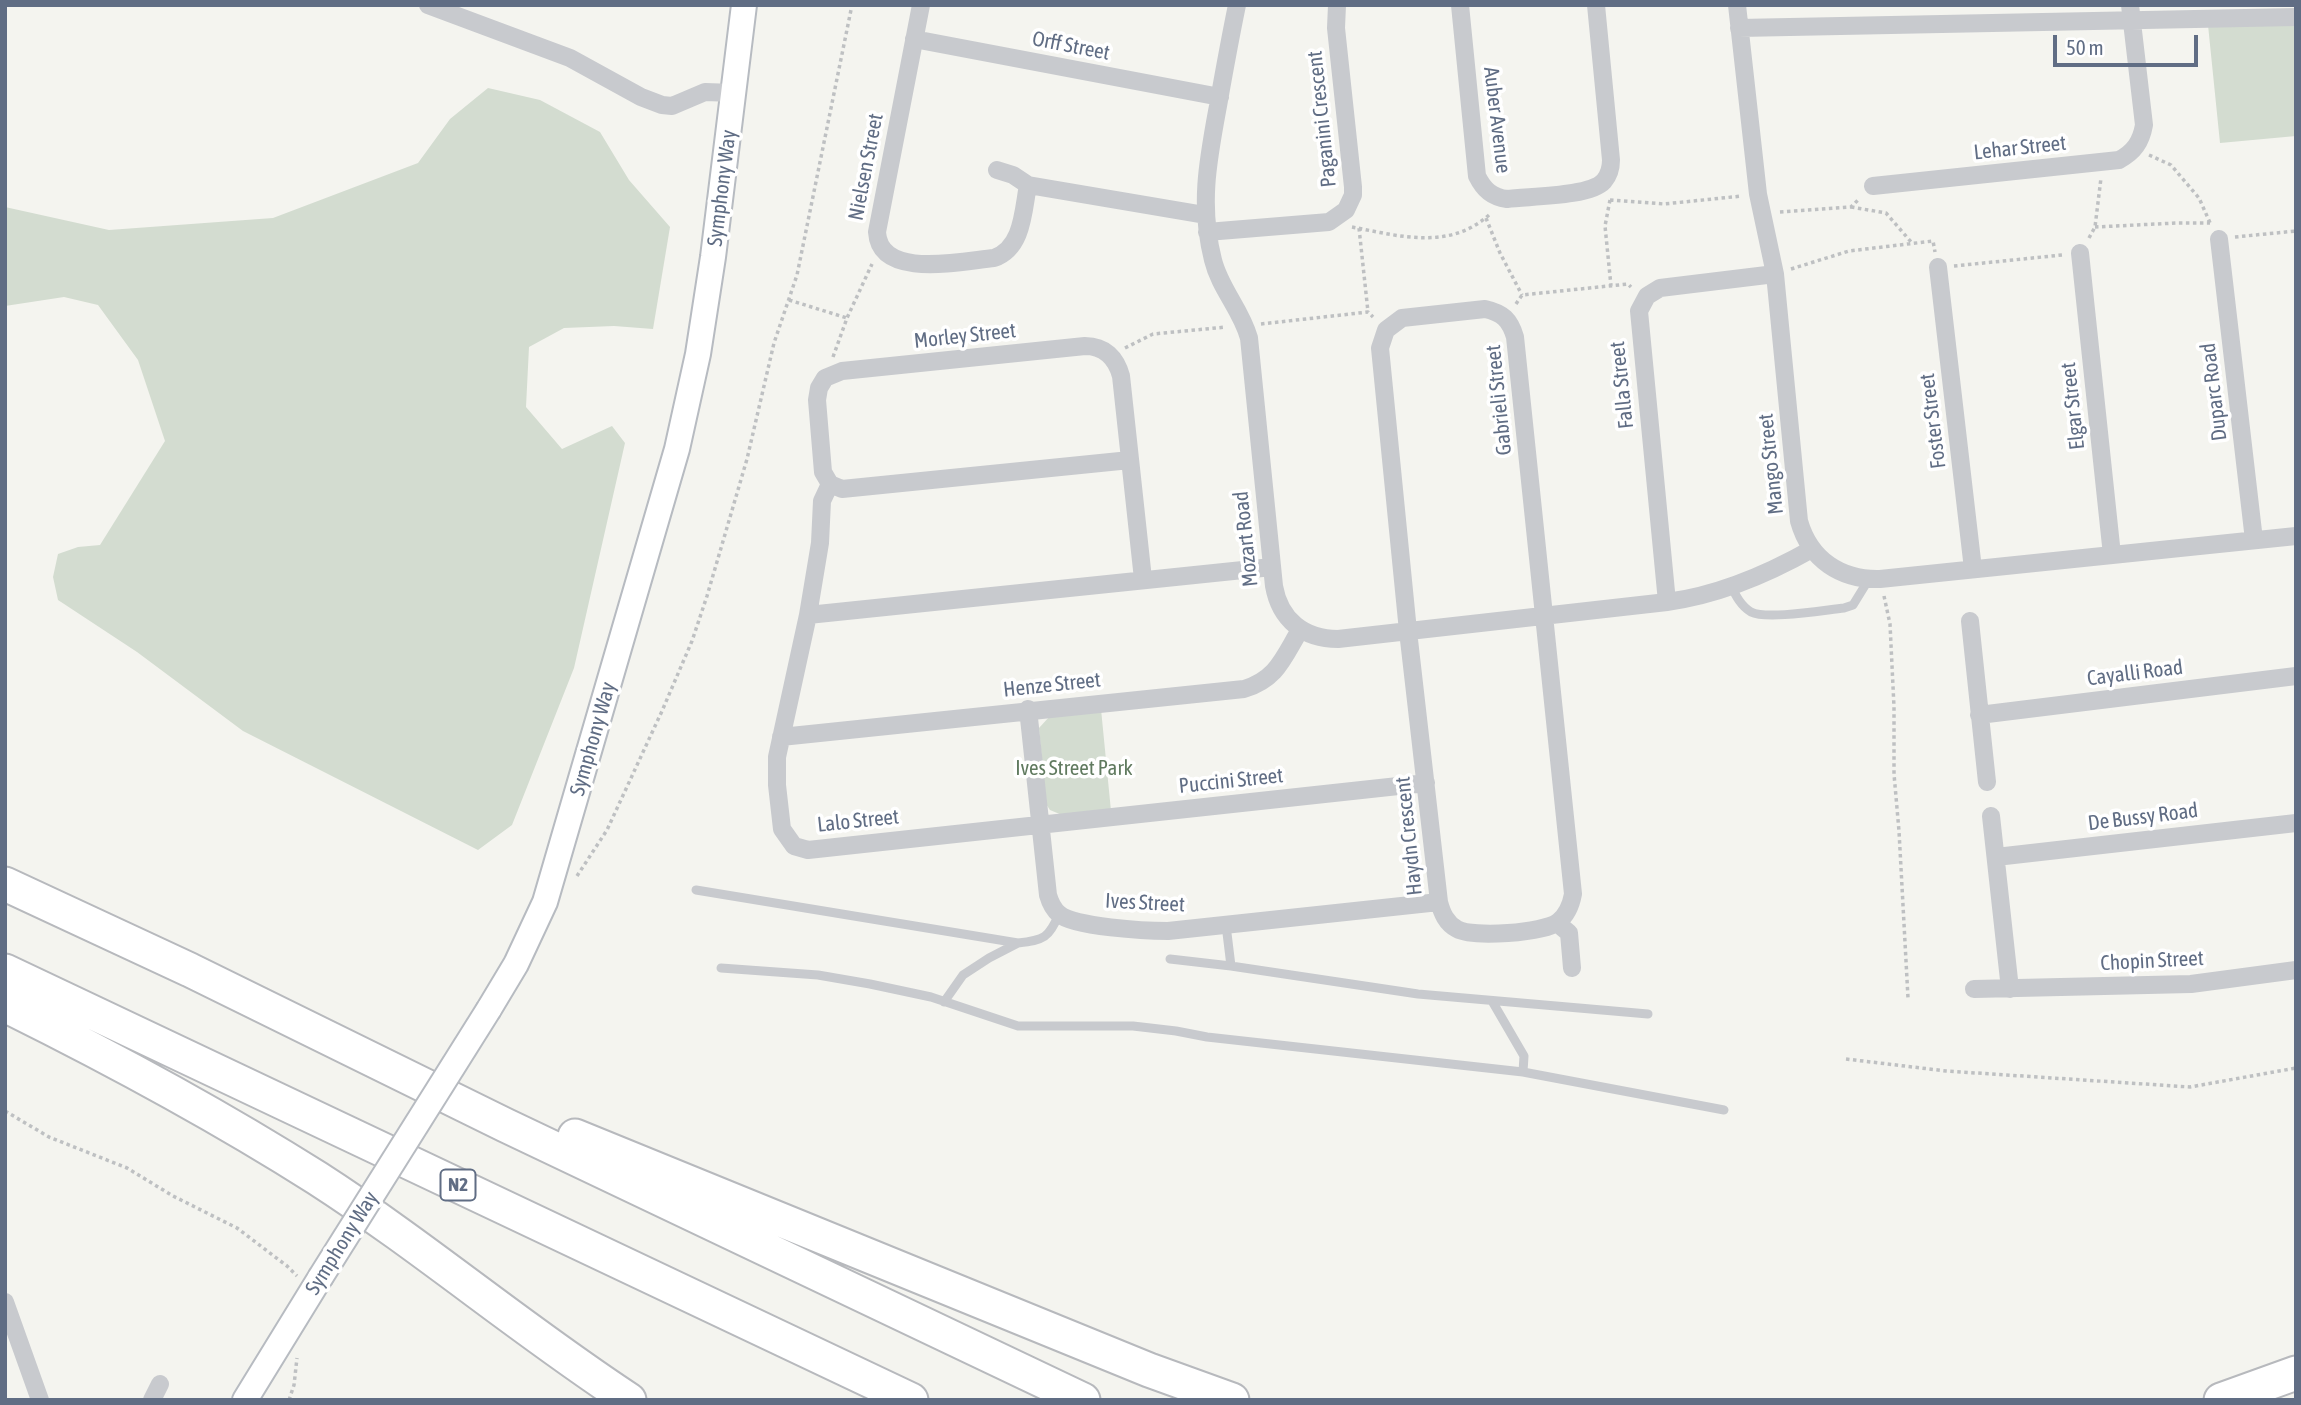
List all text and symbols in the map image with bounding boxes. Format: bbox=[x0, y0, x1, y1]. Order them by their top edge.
scale bar bbox=[2056, 21, 2201, 65]
street label: Orff Street bbox=[1030, 26, 1112, 66]
text: 50 m bbox=[2066, 35, 2104, 59]
street label: Paganini Crescent bbox=[1302, 50, 1342, 188]
street label: Auber Avenue bbox=[1478, 65, 1516, 175]
street label: Nielsen Street bbox=[843, 111, 889, 223]
street label: Symphony Way bbox=[702, 128, 742, 248]
street label: Lehar Street bbox=[1973, 131, 2067, 165]
street label: Morley Street bbox=[913, 318, 1017, 354]
street label: Falla Street bbox=[1605, 340, 1639, 430]
street label: Duparc Road bbox=[2195, 342, 2233, 442]
street label: Gabrieli Street bbox=[1481, 344, 1517, 456]
street label: Elgar Street bbox=[2056, 361, 2090, 451]
street label: Foster Street bbox=[1915, 372, 1951, 470]
street label: Mango Street bbox=[1753, 412, 1789, 516]
street label: Mozart Road bbox=[1228, 490, 1264, 588]
street label: Cayalli Road bbox=[2086, 655, 2184, 691]
street label: Henze Street bbox=[1002, 667, 1102, 703]
street label: Symphony Way bbox=[565, 679, 621, 799]
park label: Ives Street Park bbox=[1015, 755, 1133, 781]
street label: Puccini Street bbox=[1178, 763, 1284, 799]
street label: Haydn Crescent bbox=[1390, 775, 1428, 897]
street label: De Bussy Road bbox=[2087, 798, 2199, 836]
street label: Lalo Street bbox=[816, 804, 900, 838]
street label: Ives Street bbox=[1105, 888, 1185, 918]
street label: Chopin Street bbox=[2100, 946, 2204, 976]
road number: N2 bbox=[440, 1170, 476, 1200]
street label: Symphony Way bbox=[300, 1187, 384, 1299]

